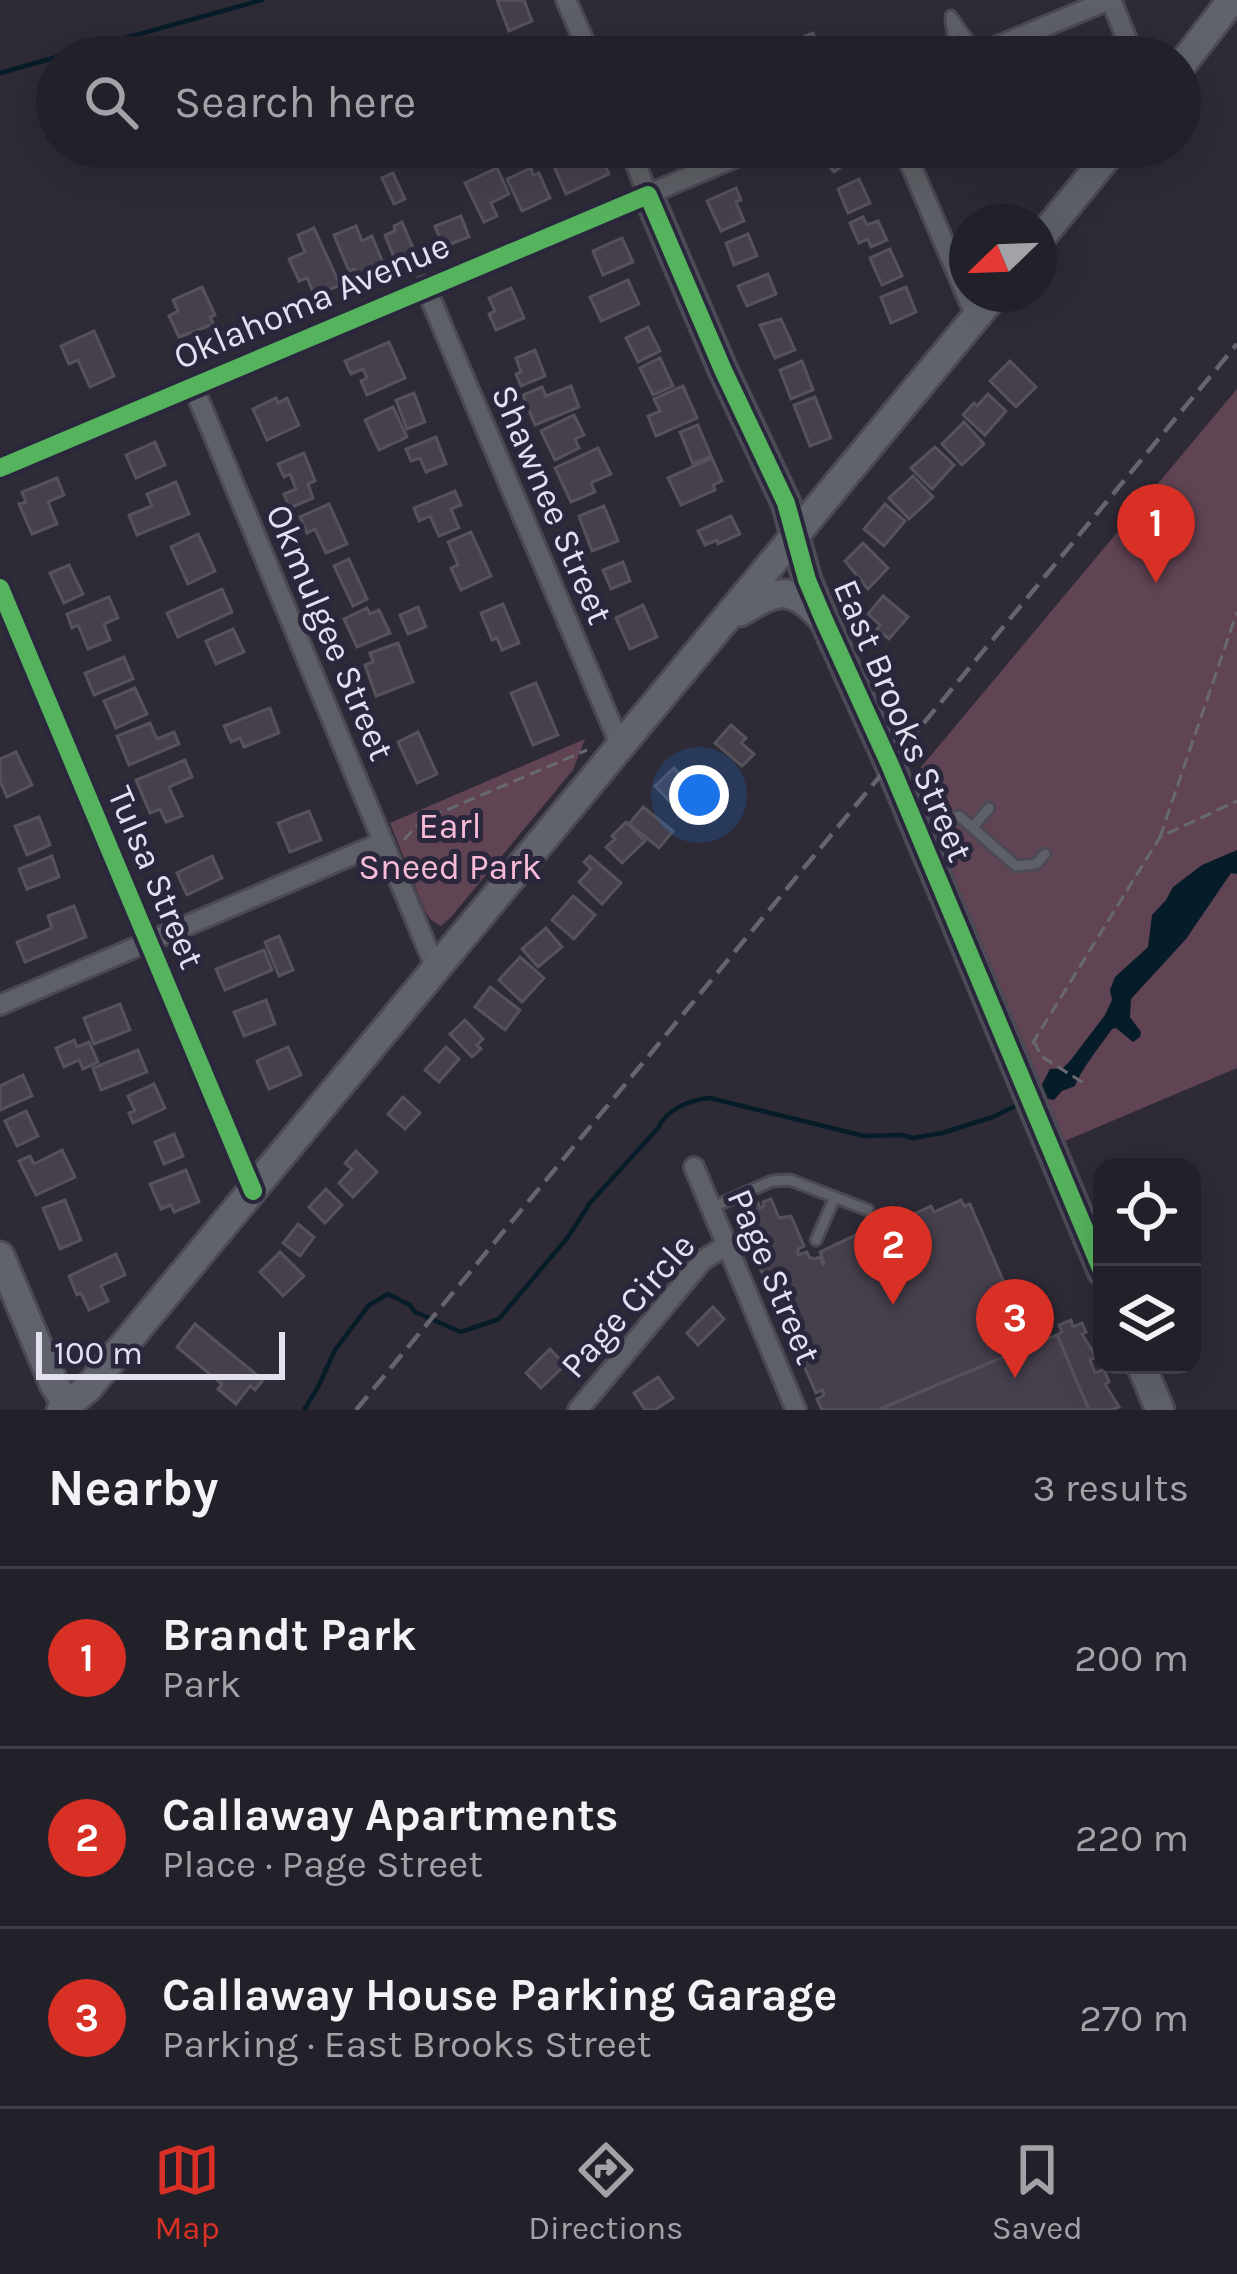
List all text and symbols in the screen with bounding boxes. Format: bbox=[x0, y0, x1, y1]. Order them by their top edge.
search box bbox=[36, 36, 1201, 168]
icon: search bbox=[78, 69, 144, 135]
text: Search here bbox=[174, 76, 416, 128]
north arrow bbox=[949, 204, 1057, 312]
street label: Oklahoma Avenue bbox=[167, 224, 456, 378]
street label: Shawnee Street bbox=[483, 379, 621, 630]
pin: 1 bbox=[1117, 484, 1195, 583]
street label: Okmulgee Street bbox=[257, 498, 403, 767]
street label: East Brooks Street bbox=[825, 573, 981, 868]
your location bbox=[669, 765, 729, 825]
street label: Tulsa Street bbox=[99, 780, 213, 975]
park label: Earl Sneed Park bbox=[358, 805, 542, 888]
map controls bbox=[1093, 1158, 1201, 1374]
button: locate bbox=[1093, 1158, 1201, 1266]
street label: Page Street bbox=[718, 1183, 830, 1370]
pin: 2 bbox=[854, 1206, 932, 1305]
street label: Page Circle bbox=[552, 1225, 704, 1387]
button: layers bbox=[1093, 1266, 1201, 1374]
pin: 3 bbox=[976, 1279, 1054, 1378]
scale bar bbox=[36, 1326, 285, 1379]
text: 100 m bbox=[54, 1334, 143, 1372]
text: Nearby bbox=[48, 1458, 218, 1518]
text: 3 results bbox=[1032, 1465, 1189, 1511]
text: Brandt Park bbox=[162, 1609, 417, 1661]
text: 1 bbox=[80, 1635, 94, 1681]
text: 200 m bbox=[1074, 1635, 1189, 1681]
text: Park bbox=[162, 1661, 241, 1707]
text: Callaway Apartments bbox=[162, 1789, 618, 1841]
text: 2 bbox=[75, 1815, 99, 1861]
text: 220 m bbox=[1075, 1815, 1189, 1861]
text: Place · Page Street bbox=[162, 1841, 483, 1887]
text: Callaway House Parking Garage bbox=[162, 1969, 837, 2021]
text: 3 bbox=[75, 1995, 99, 2041]
text: 270 m bbox=[1079, 1995, 1189, 2041]
text: Parking · East Brooks Street bbox=[162, 2021, 651, 2067]
tab: Map bbox=[154, 2137, 220, 2247]
tab: Directions bbox=[528, 2137, 683, 2247]
tab: Saved bbox=[992, 2137, 1083, 2247]

